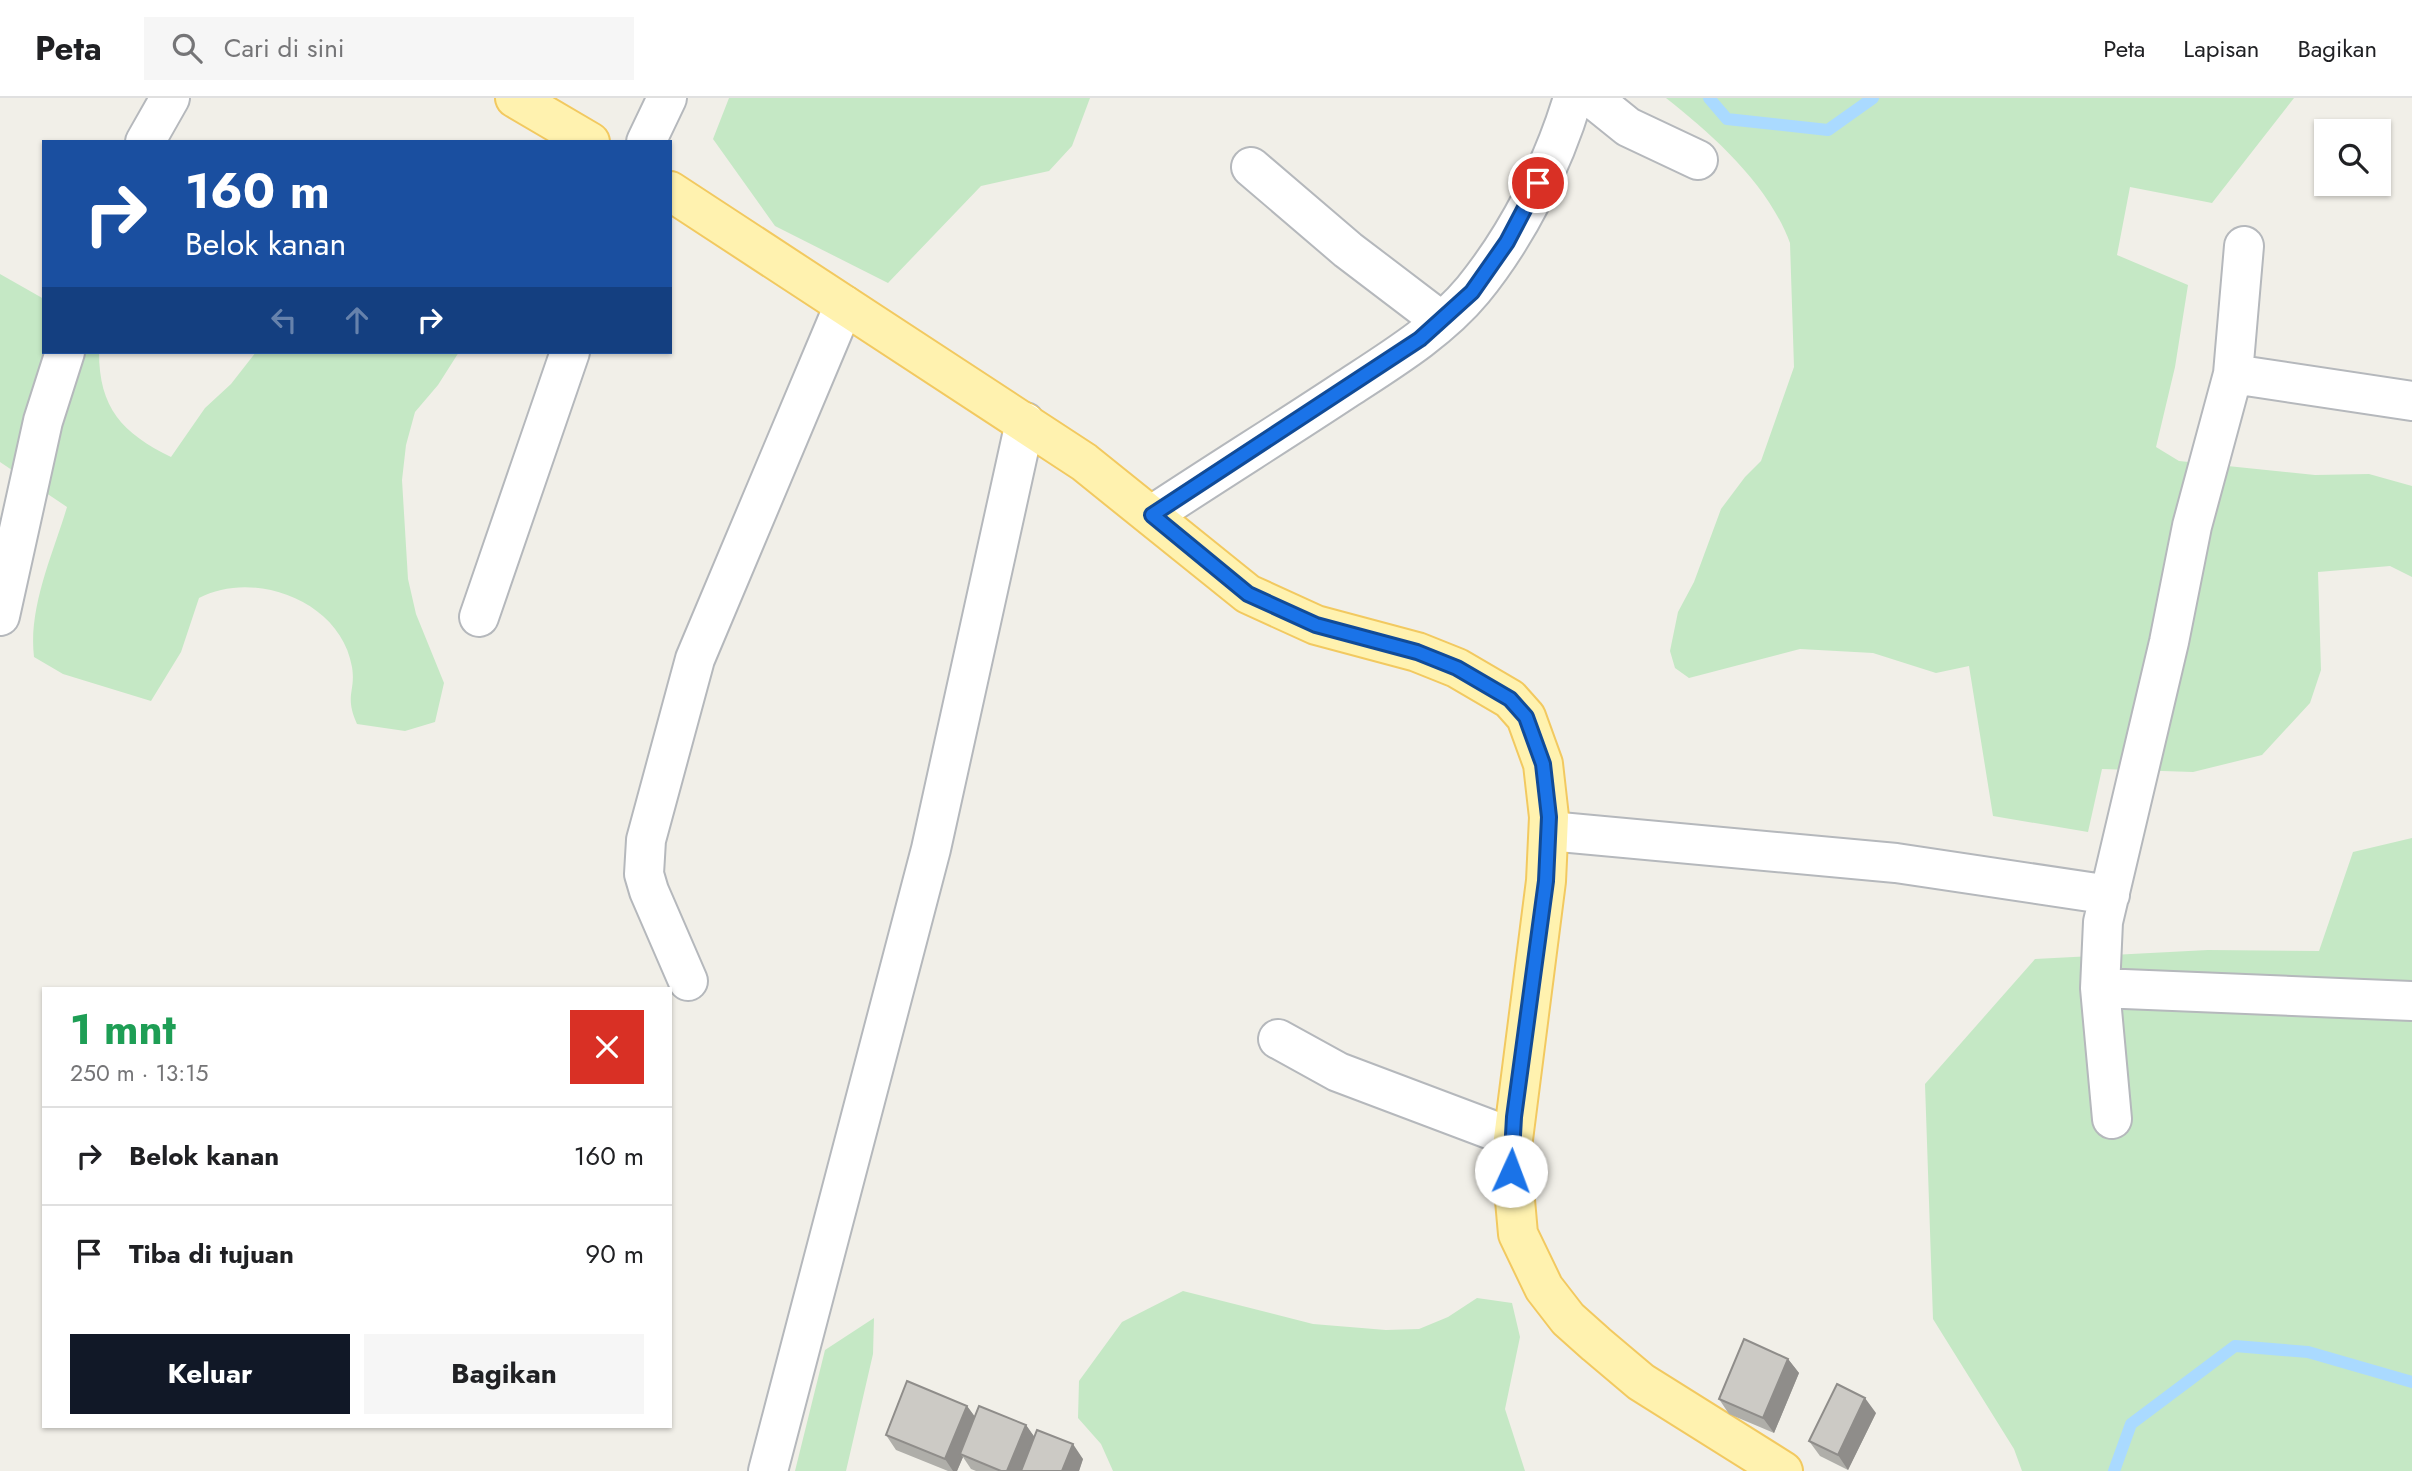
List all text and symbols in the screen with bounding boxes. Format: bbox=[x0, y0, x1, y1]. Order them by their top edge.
search box bbox=[144, 17, 634, 80]
text: Peta bbox=[35, 25, 102, 72]
icon: search bbox=[168, 29, 206, 67]
text: Cari di sini bbox=[224, 29, 345, 67]
text: Peta bbox=[2103, 31, 2145, 66]
text: Lapisan bbox=[2183, 31, 2259, 66]
text: Bagikan bbox=[2297, 31, 2377, 66]
map controls bbox=[2314, 119, 2391, 196]
button: search bbox=[2314, 119, 2391, 196]
pin bbox=[1508, 153, 1568, 213]
text: 160 m bbox=[185, 156, 330, 226]
icon: arrive bbox=[1519, 164, 1557, 202]
icon: right bbox=[70, 168, 161, 259]
text: Belok kanan bbox=[185, 221, 346, 267]
icon: left bbox=[265, 301, 303, 339]
icon: ahead bbox=[338, 301, 376, 339]
icon: right bbox=[411, 301, 449, 339]
text: 1 mnt bbox=[70, 999, 176, 1060]
button: close bbox=[570, 1010, 644, 1084]
text: 250 m · 13:15 bbox=[70, 1056, 209, 1090]
position arrow bbox=[1474, 1134, 1548, 1208]
icon: right bbox=[70, 1137, 108, 1175]
text: Belok kanan bbox=[129, 1137, 279, 1175]
text: 160 m bbox=[574, 1137, 644, 1175]
icon: arrive bbox=[70, 1235, 108, 1273]
text: Tiba di tujuan bbox=[129, 1235, 294, 1273]
text: 90 m bbox=[585, 1235, 644, 1273]
button: Keluar bbox=[70, 1334, 350, 1414]
button: Bagikan bbox=[364, 1334, 644, 1414]

